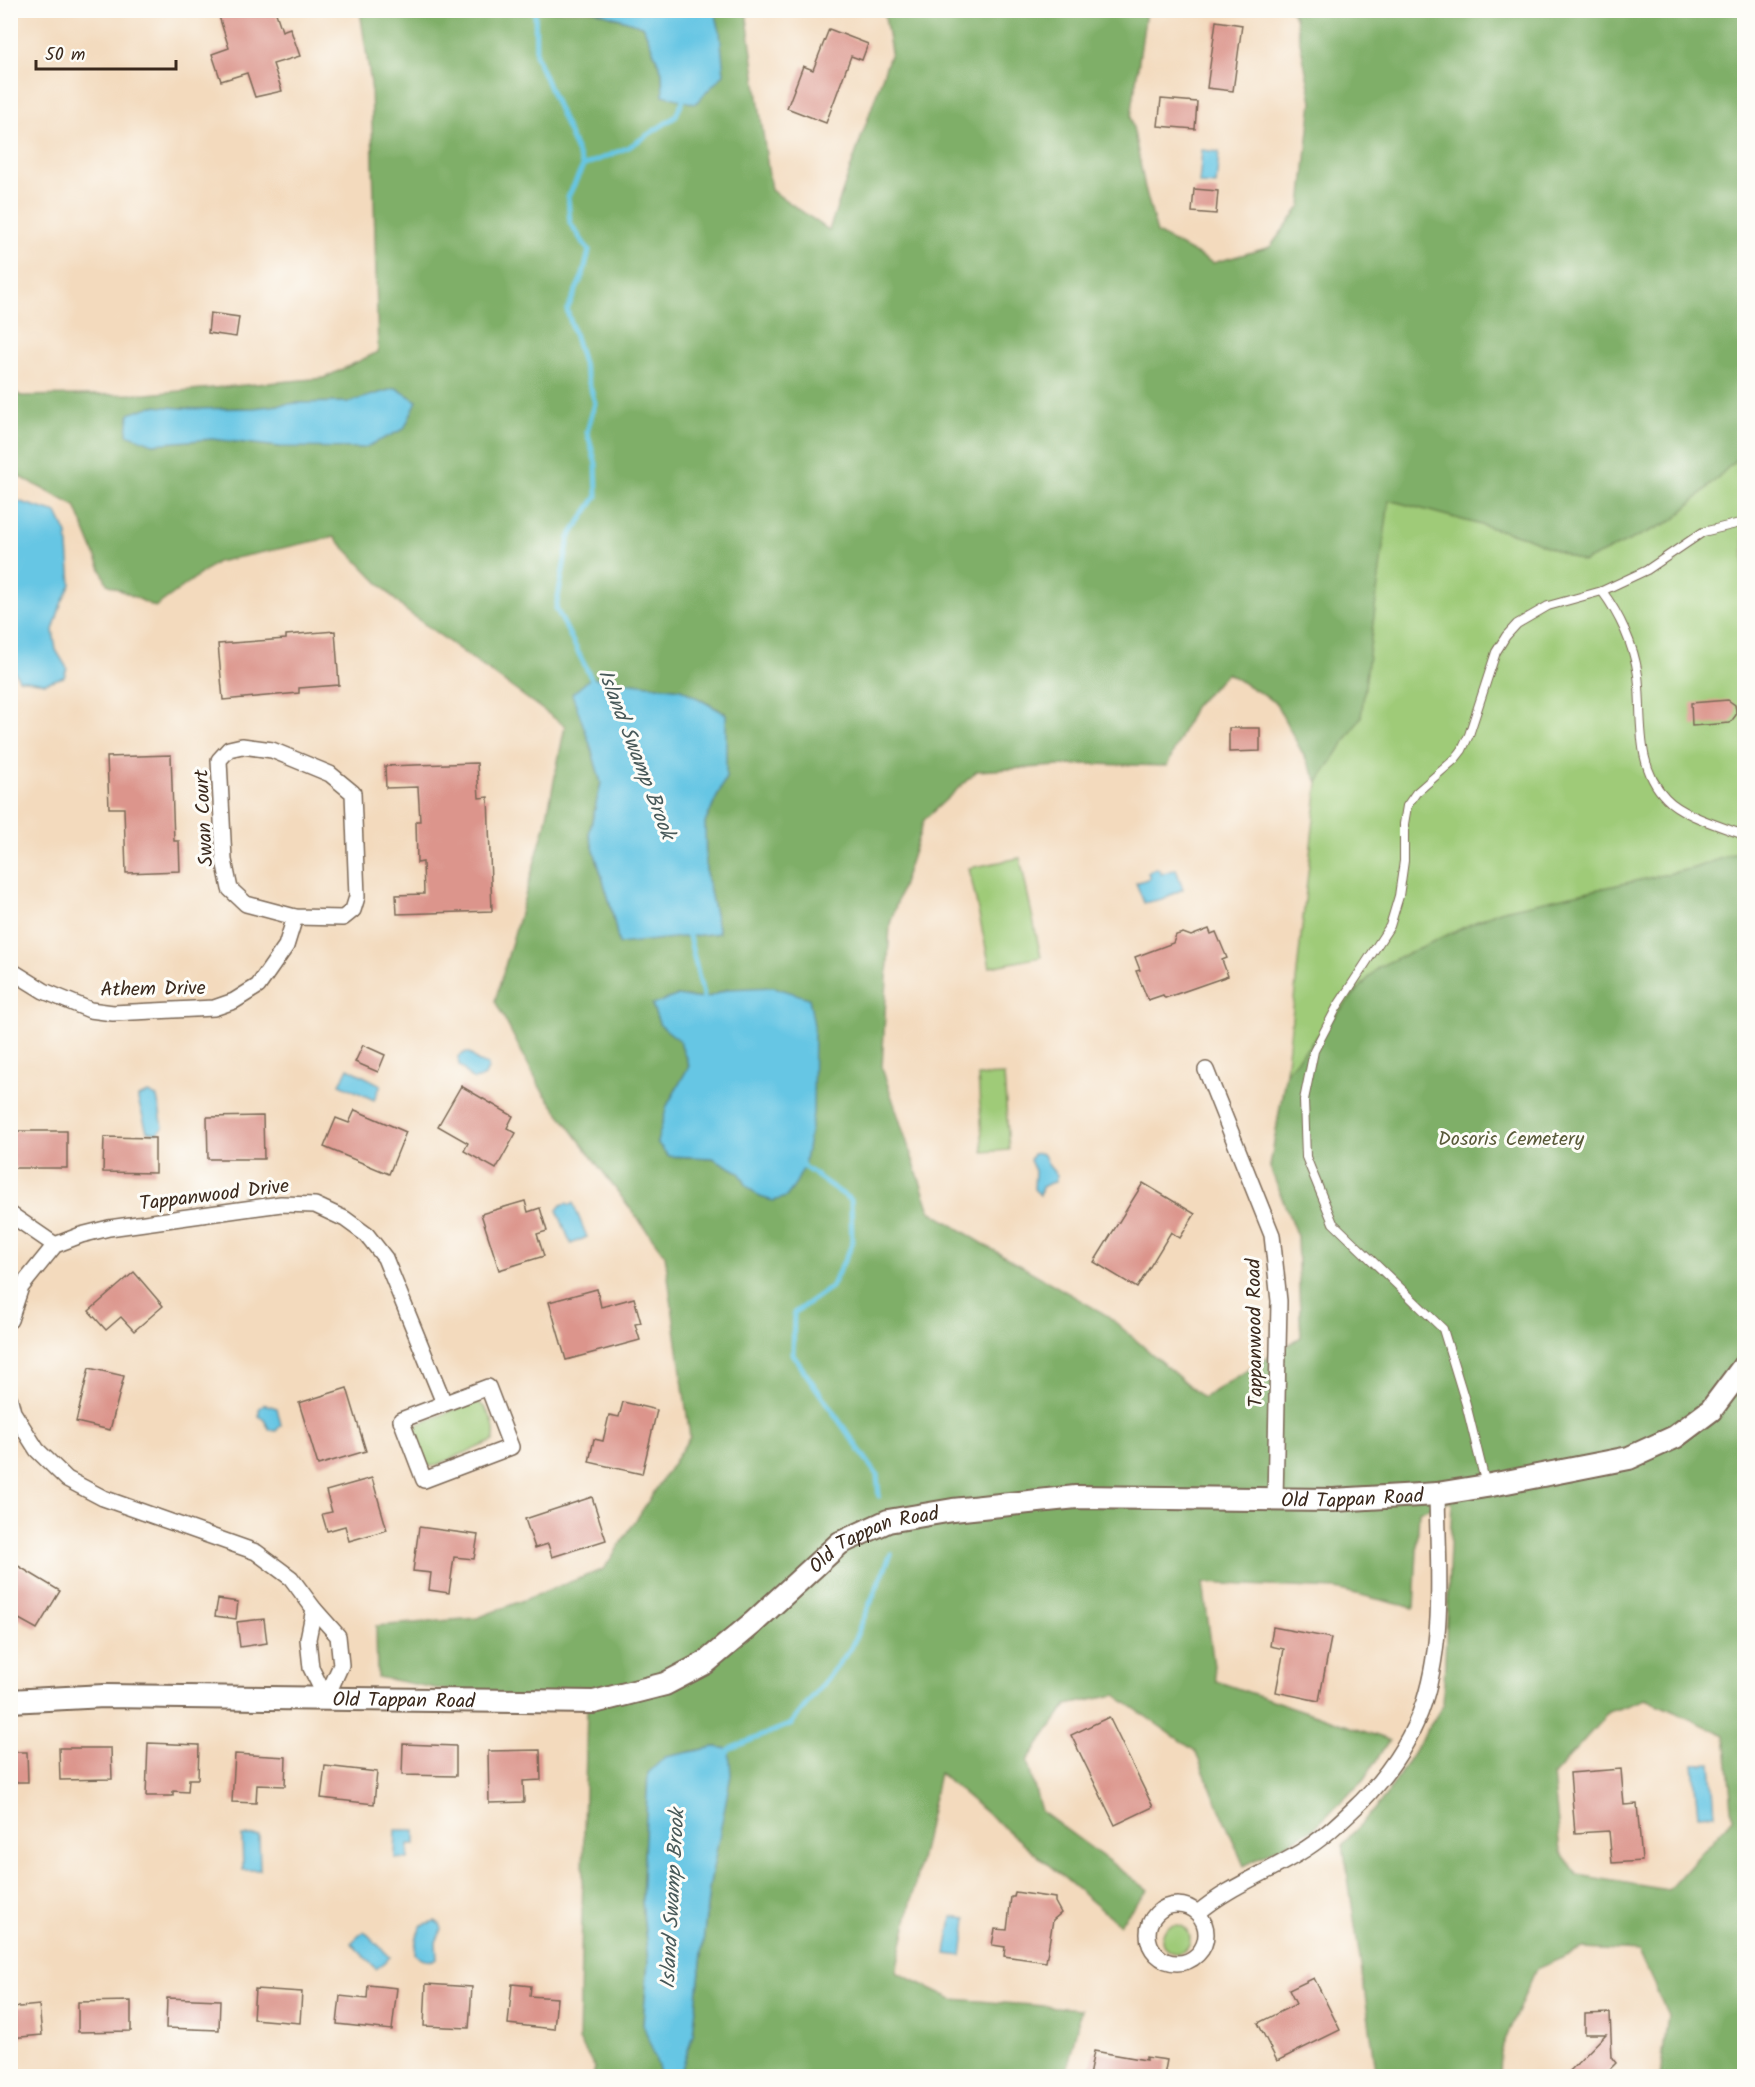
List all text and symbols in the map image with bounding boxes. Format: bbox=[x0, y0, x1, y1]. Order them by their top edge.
scale bar bbox=[36, 33, 176, 71]
text: 50 m bbox=[45, 41, 85, 70]
water label: Island Swamp Brook bbox=[588, 665, 684, 847]
street label: Swan Court bbox=[186, 768, 224, 867]
street label: Athem Drive bbox=[100, 973, 206, 1007]
park label: Dosoris Cemetery bbox=[1438, 1124, 1585, 1156]
street label: Tappanwood Drive bbox=[138, 1171, 291, 1221]
street label: Tappanwood Road bbox=[1239, 1257, 1273, 1408]
street label: Old Tappan Road bbox=[1281, 1481, 1426, 1518]
street label: Old Tappan Road bbox=[802, 1498, 943, 1582]
street label: Old Tappan Road bbox=[332, 1685, 476, 1719]
water label: Island Swamp Brook bbox=[652, 1805, 695, 1990]

